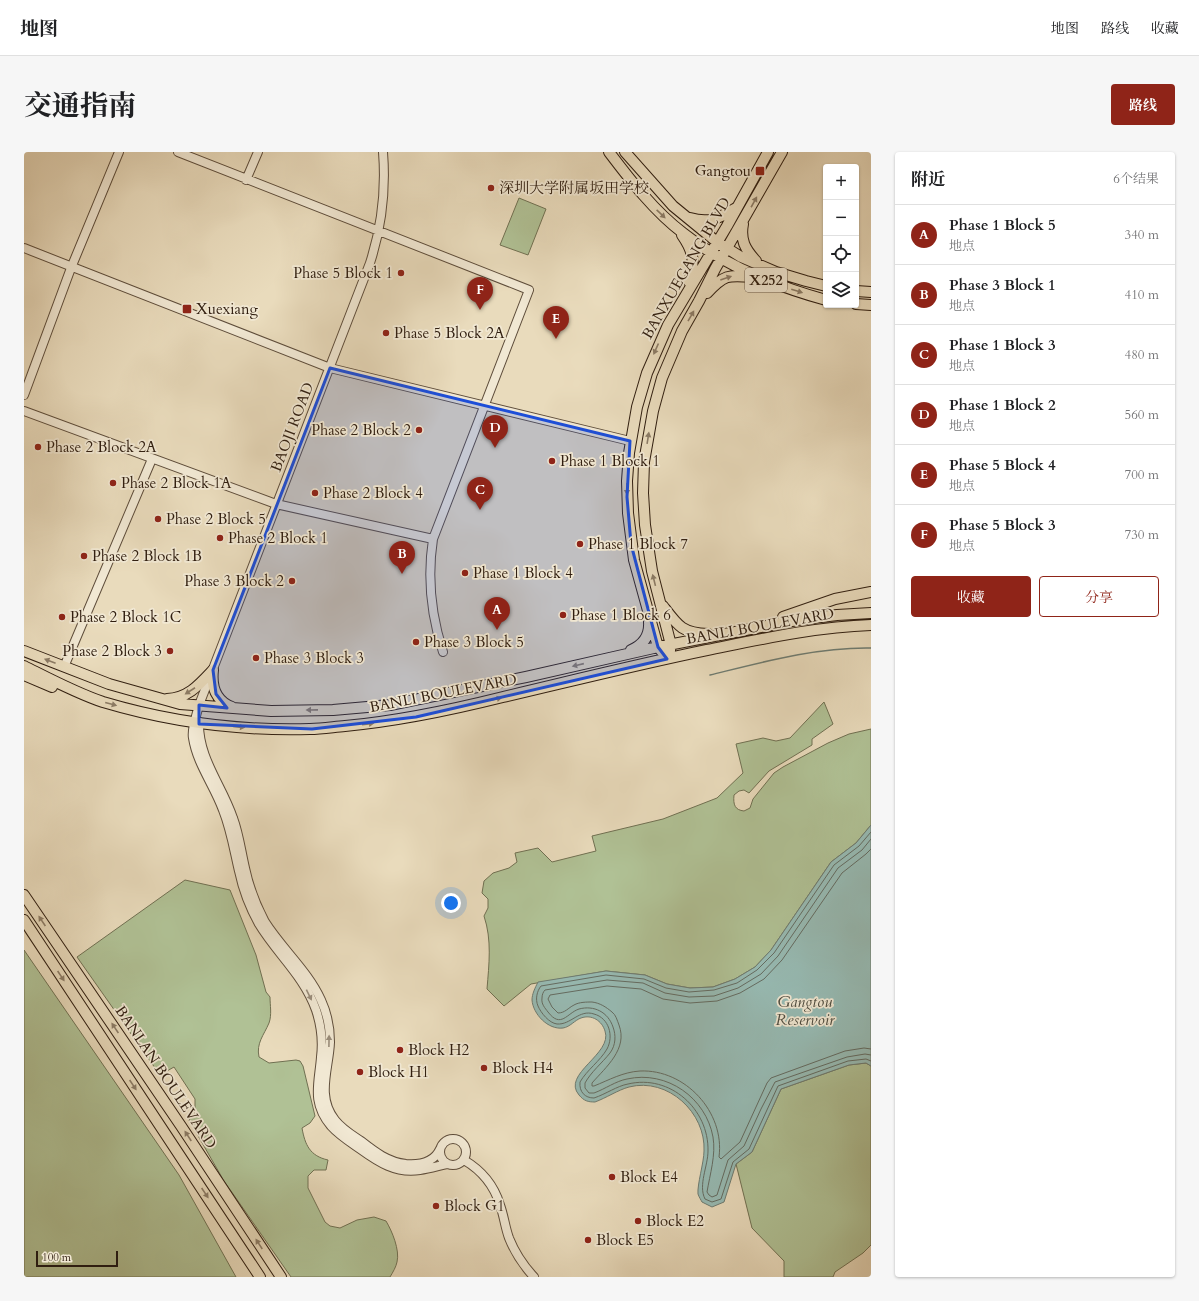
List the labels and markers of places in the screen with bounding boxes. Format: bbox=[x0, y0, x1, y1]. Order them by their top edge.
place label: Gangtou bbox=[695, 161, 751, 181]
marker: Gangtou bbox=[754, 165, 766, 177]
place label: 深圳大学附属坂田学校 bbox=[499, 178, 649, 198]
marker: 深圳大学附属坂田学校 bbox=[486, 183, 496, 193]
place label: Phase 5 Block 1 bbox=[293, 263, 393, 283]
marker: Phase 5 Block 1 bbox=[396, 268, 406, 278]
pin: F bbox=[467, 277, 493, 310]
place label: Xuexiang bbox=[196, 299, 259, 319]
marker: Xuexiang bbox=[181, 303, 193, 315]
pin: E bbox=[543, 306, 569, 339]
place label: Phase 5 Block 2A bbox=[394, 323, 505, 343]
marker: Phase 5 Block 2A bbox=[381, 328, 391, 338]
pin: D bbox=[482, 415, 508, 448]
place label: Phase 2 Block 2 bbox=[311, 420, 411, 440]
marker: Phase 2 Block 2 bbox=[414, 425, 424, 435]
place label: Phase 2 Block 2A bbox=[46, 437, 157, 457]
marker: Phase 2 Block 2A bbox=[33, 442, 43, 452]
place label: Phase 1 Block 1 bbox=[560, 451, 660, 471]
marker: Phase 1 Block 1 bbox=[547, 456, 557, 466]
place label: Phase 2 Block 1A bbox=[121, 473, 232, 493]
pin: C bbox=[467, 477, 493, 510]
marker: Phase 2 Block 1A bbox=[108, 478, 118, 488]
place label: Phase 2 Block 4 bbox=[323, 483, 423, 503]
marker: Phase 2 Block 4 bbox=[310, 488, 320, 498]
place label: Phase 2 Block 5 bbox=[166, 509, 266, 529]
marker: Phase 2 Block 5 bbox=[153, 514, 163, 524]
place label: Phase 2 Block 1 bbox=[228, 528, 328, 548]
marker: Phase 2 Block 1 bbox=[215, 533, 225, 543]
place label: Phase 1 Block 7 bbox=[588, 534, 688, 554]
marker: Phase 1 Block 7 bbox=[575, 539, 585, 549]
pin: B bbox=[389, 541, 415, 574]
place label: Phase 2 Block 1B bbox=[92, 546, 202, 566]
marker: Phase 2 Block 1B bbox=[79, 551, 89, 561]
place label: Phase 1 Block 4 bbox=[473, 563, 573, 583]
marker: Phase 1 Block 4 bbox=[460, 568, 470, 578]
place label: Phase 3 Block 2 bbox=[184, 571, 284, 591]
marker: Phase 3 Block 2 bbox=[287, 576, 297, 586]
pin: A bbox=[484, 597, 510, 630]
place label: Phase 1 Block 6 bbox=[571, 605, 671, 625]
place label: Phase 2 Block 1C bbox=[70, 607, 181, 627]
marker: Phase 1 Block 6 bbox=[558, 610, 568, 620]
marker: Phase 2 Block 1C bbox=[57, 612, 67, 622]
place label: Phase 3 Block 5 bbox=[424, 632, 524, 652]
marker: Phase 3 Block 5 bbox=[411, 637, 421, 647]
place label: Phase 2 Block 3 bbox=[62, 641, 162, 661]
marker: Phase 2 Block 3 bbox=[165, 646, 175, 656]
place label: Phase 3 Block 3 bbox=[264, 648, 364, 668]
marker: Phase 3 Block 3 bbox=[251, 653, 261, 663]
place label: Block H2 bbox=[408, 1040, 470, 1060]
marker: Block H2 bbox=[395, 1045, 405, 1055]
place label: Block H4 bbox=[492, 1058, 554, 1078]
place label: Block H1 bbox=[368, 1062, 429, 1082]
marker: Block H4 bbox=[479, 1063, 489, 1073]
marker: Block H1 bbox=[355, 1067, 365, 1077]
place label: Block E4 bbox=[620, 1167, 678, 1187]
marker: Block E4 bbox=[607, 1172, 617, 1182]
place label: Block G1 bbox=[444, 1196, 505, 1216]
marker: Block G1 bbox=[431, 1201, 441, 1211]
place label: Block E2 bbox=[646, 1211, 704, 1231]
marker: Block E2 bbox=[633, 1216, 643, 1226]
place label: Block E5 bbox=[596, 1230, 654, 1250]
marker: Block E5 bbox=[583, 1235, 593, 1245]

